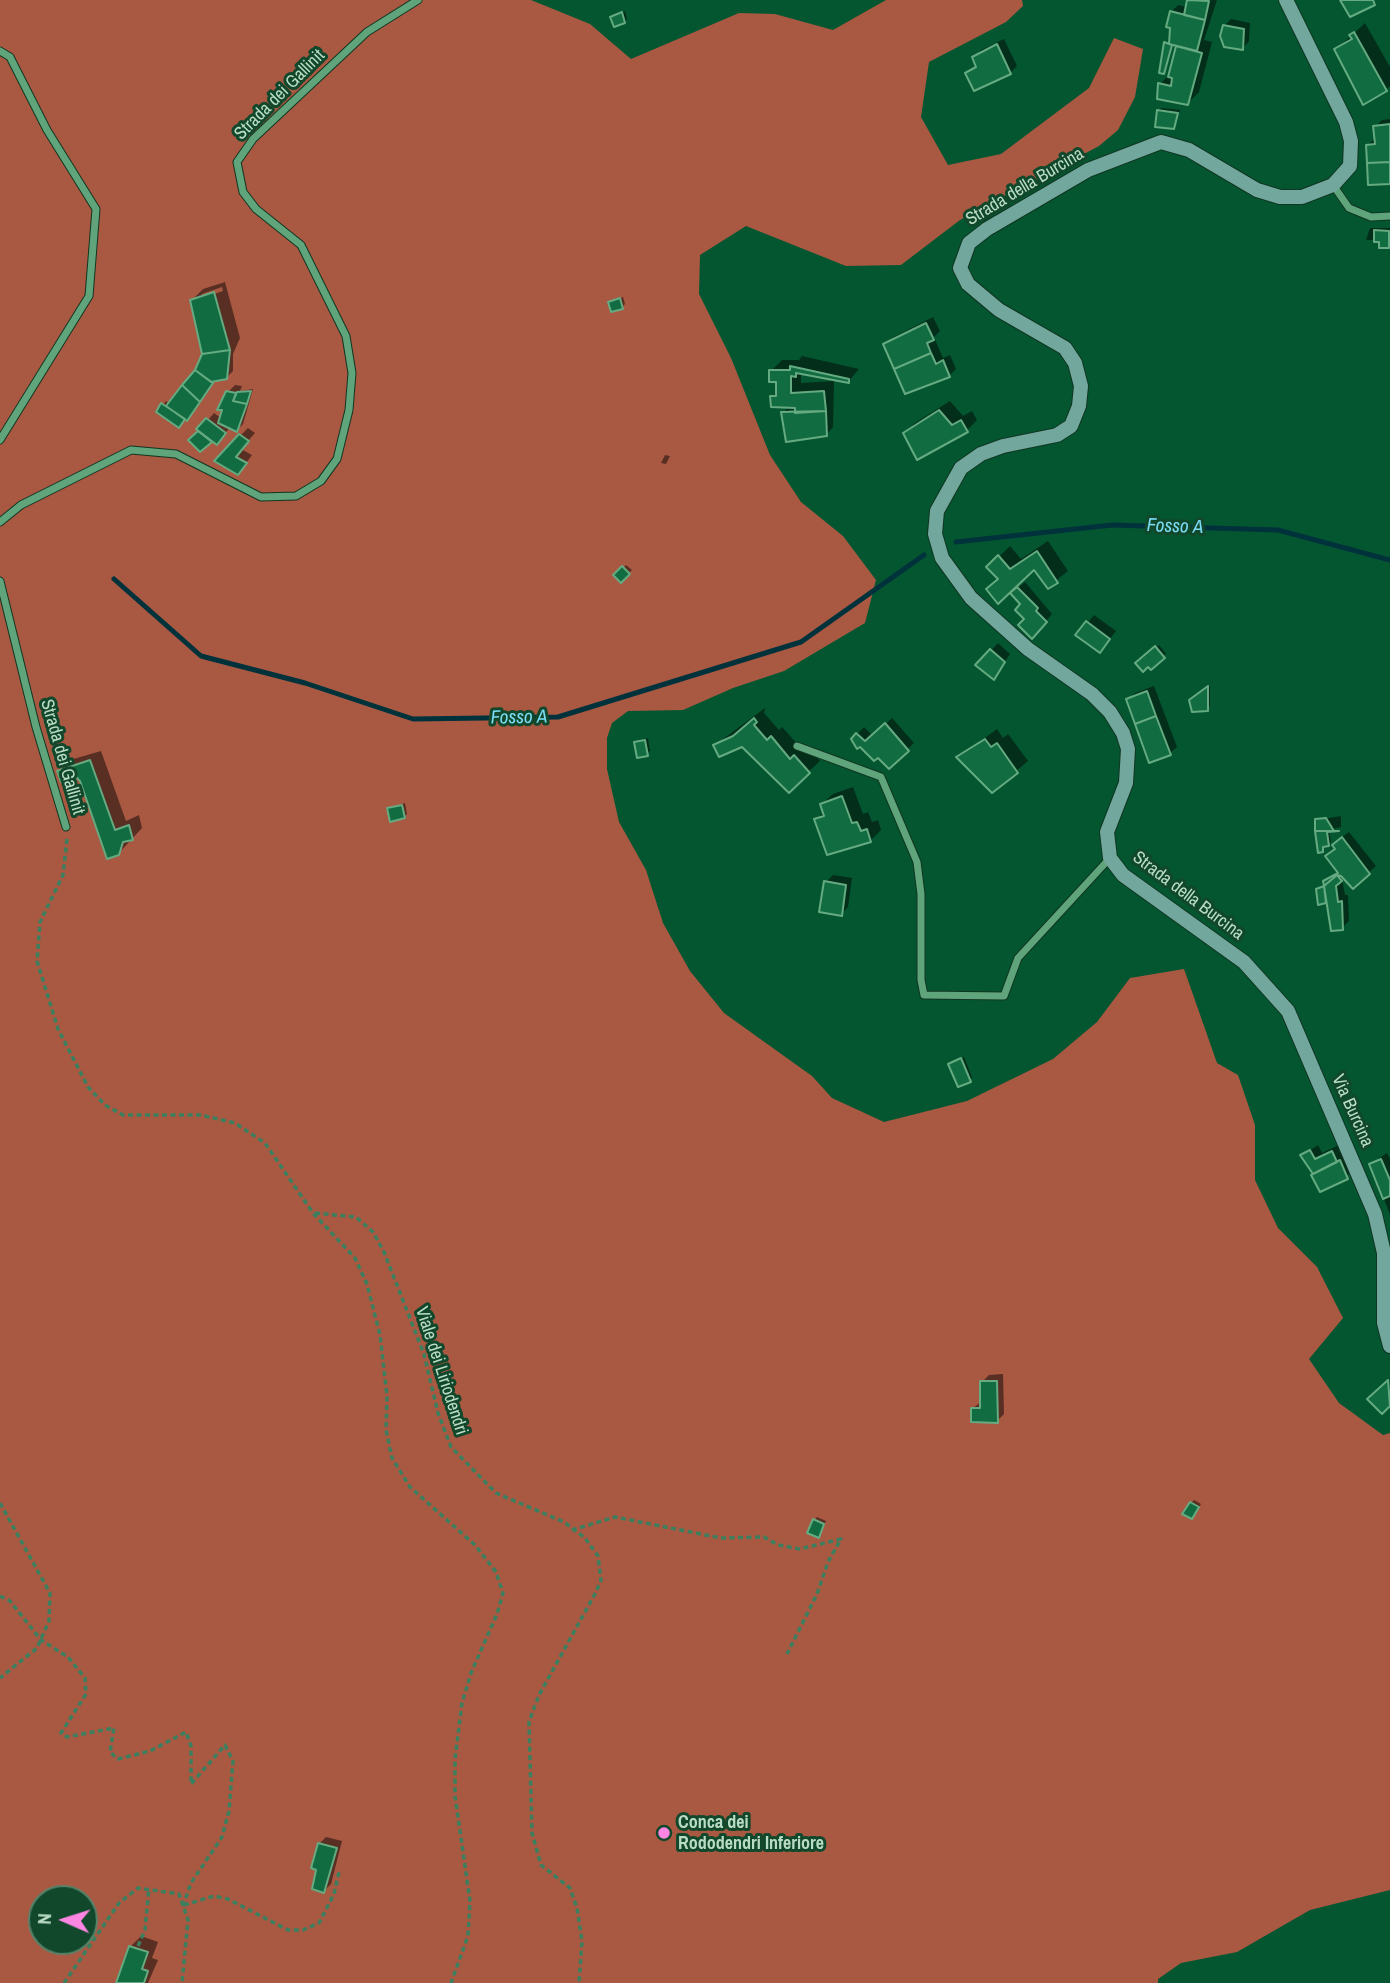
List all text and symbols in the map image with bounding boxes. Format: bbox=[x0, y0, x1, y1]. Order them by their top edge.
street label: Strada dei Gallinit bbox=[230, 45, 330, 145]
street label: Strada della Burcina bbox=[962, 143, 1088, 231]
water label: Fosso A bbox=[1146, 515, 1204, 539]
street label: Strada dei Gallinit bbox=[35, 697, 89, 817]
water label: Fosso A bbox=[491, 706, 547, 730]
street label: Strada della Burcina bbox=[1128, 847, 1248, 945]
street label: Via Burcina bbox=[1326, 1071, 1378, 1151]
street label: Viale dei Liriodendri bbox=[410, 1304, 472, 1438]
place label: Conca dei Rododendri Inferiore bbox=[678, 1812, 824, 1854]
marker: Conca dei Rododendri Inferiore bbox=[656, 1825, 672, 1841]
north arrow bbox=[28, 1885, 98, 1955]
text: N bbox=[31, 1913, 57, 1925]

